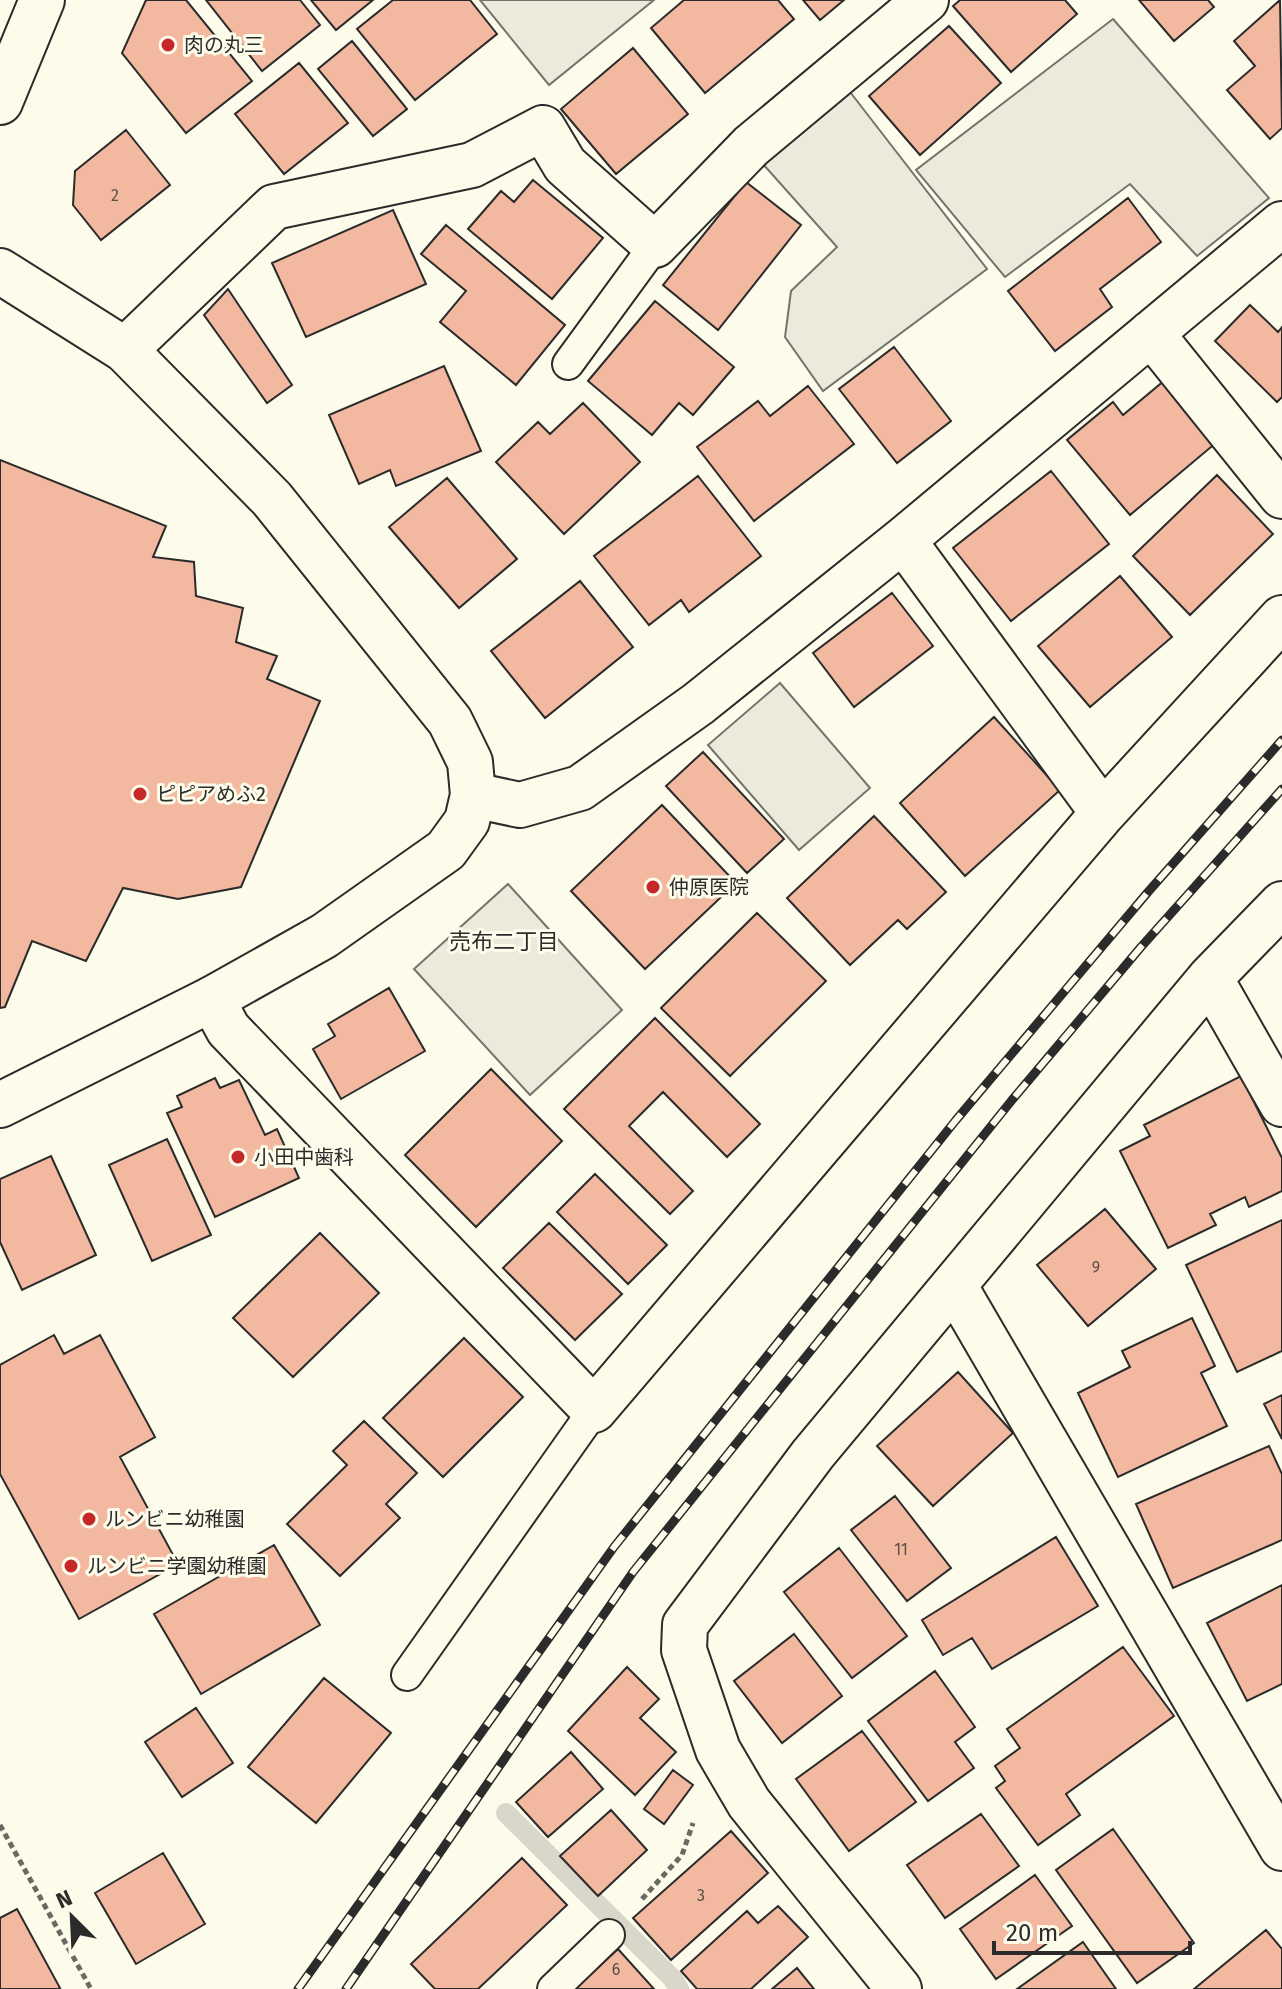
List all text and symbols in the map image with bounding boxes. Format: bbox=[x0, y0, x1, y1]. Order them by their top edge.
place label: 肉の丸三 bbox=[184, 33, 264, 57]
marker: 肉の丸三 bbox=[159, 36, 177, 54]
house number: 2 bbox=[111, 186, 119, 205]
place label: ピピアめふ2 bbox=[156, 782, 266, 806]
marker: ピピアめふ2 bbox=[131, 785, 149, 803]
place label: 仲原医院 bbox=[669, 875, 749, 899]
marker: 仲原医院 bbox=[644, 878, 662, 896]
district label: 売布二丁目 bbox=[449, 928, 559, 955]
place label: 小田中歯科 bbox=[254, 1145, 354, 1169]
marker: 小田中歯科 bbox=[229, 1148, 247, 1166]
house number: 9 bbox=[1092, 1258, 1100, 1277]
place label: ルンビニ幼稚園 bbox=[105, 1507, 245, 1531]
marker: ルンビニ幼稚園 bbox=[80, 1510, 98, 1528]
house number: 11 bbox=[894, 1540, 908, 1559]
place label: ルンビニ学園幼稚園 bbox=[87, 1554, 267, 1578]
marker: ルンビニ学園幼稚園 bbox=[62, 1557, 80, 1575]
north arrow bbox=[32, 1877, 112, 1957]
text: N bbox=[52, 1884, 76, 1914]
house number: 3 bbox=[697, 1886, 705, 1905]
scale bar bbox=[994, 1905, 1190, 1955]
text: 20 m bbox=[1006, 1919, 1058, 1947]
house number: 6 bbox=[612, 1960, 620, 1979]

